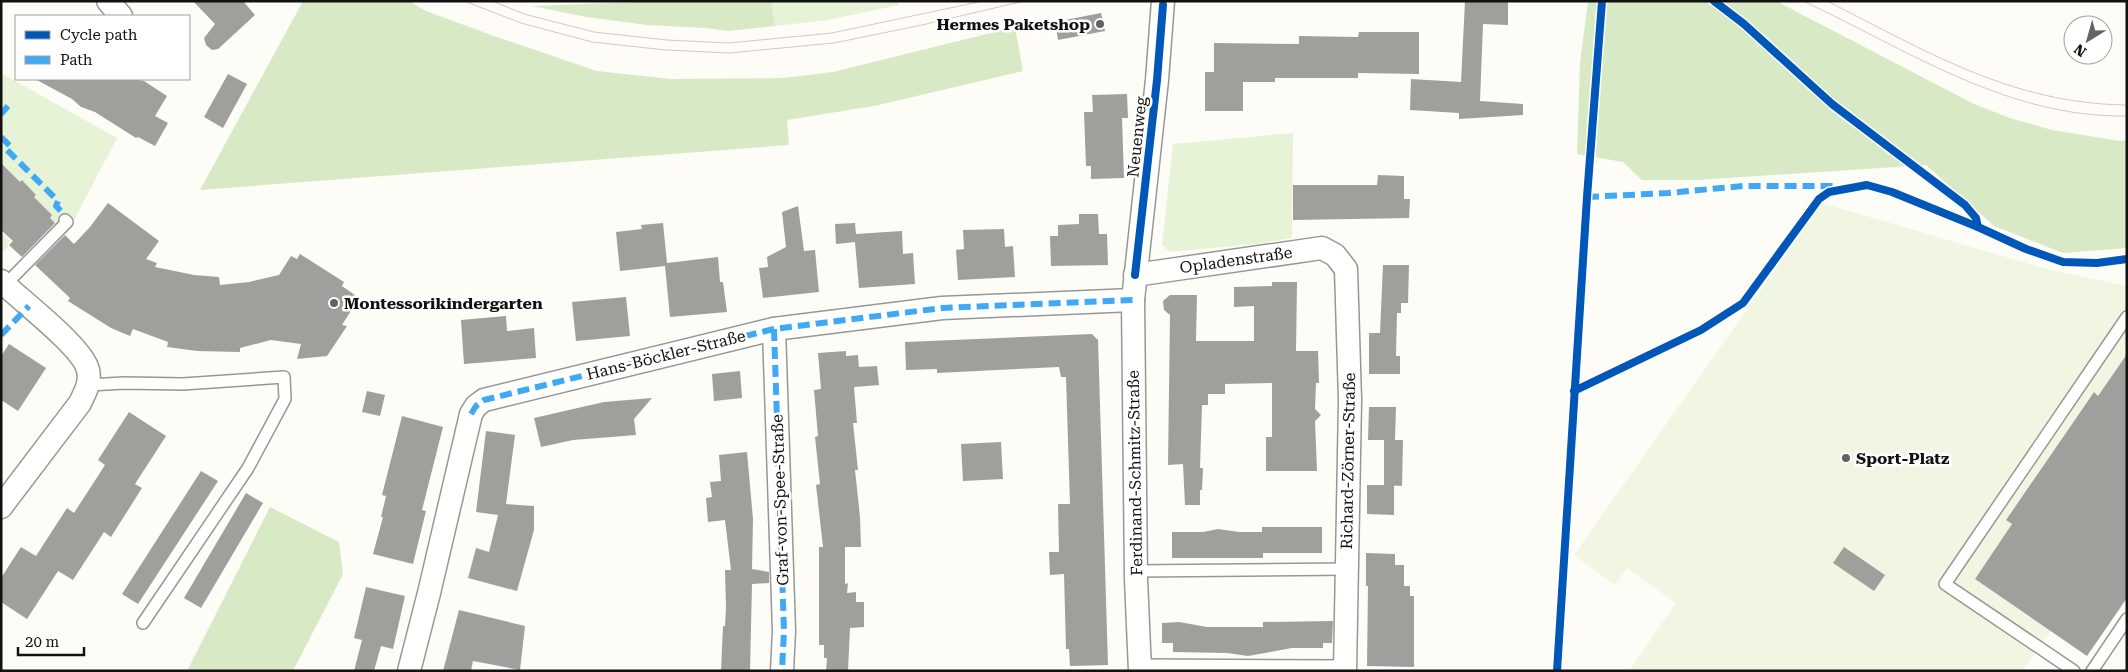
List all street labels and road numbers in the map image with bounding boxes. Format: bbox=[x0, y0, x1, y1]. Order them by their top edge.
street label: Neuenweg bbox=[1123, 95, 1151, 178]
street label: Opladenstraße bbox=[1179, 243, 1294, 277]
street label: Hans-Böckler-Straße bbox=[584, 326, 748, 384]
street label: Ferdinand-Schmitz-Straße bbox=[1124, 370, 1146, 576]
street label: Richard-Zörner-Straße bbox=[1337, 372, 1359, 550]
street label: Graf-von-Spee-Straße bbox=[768, 414, 792, 586]

